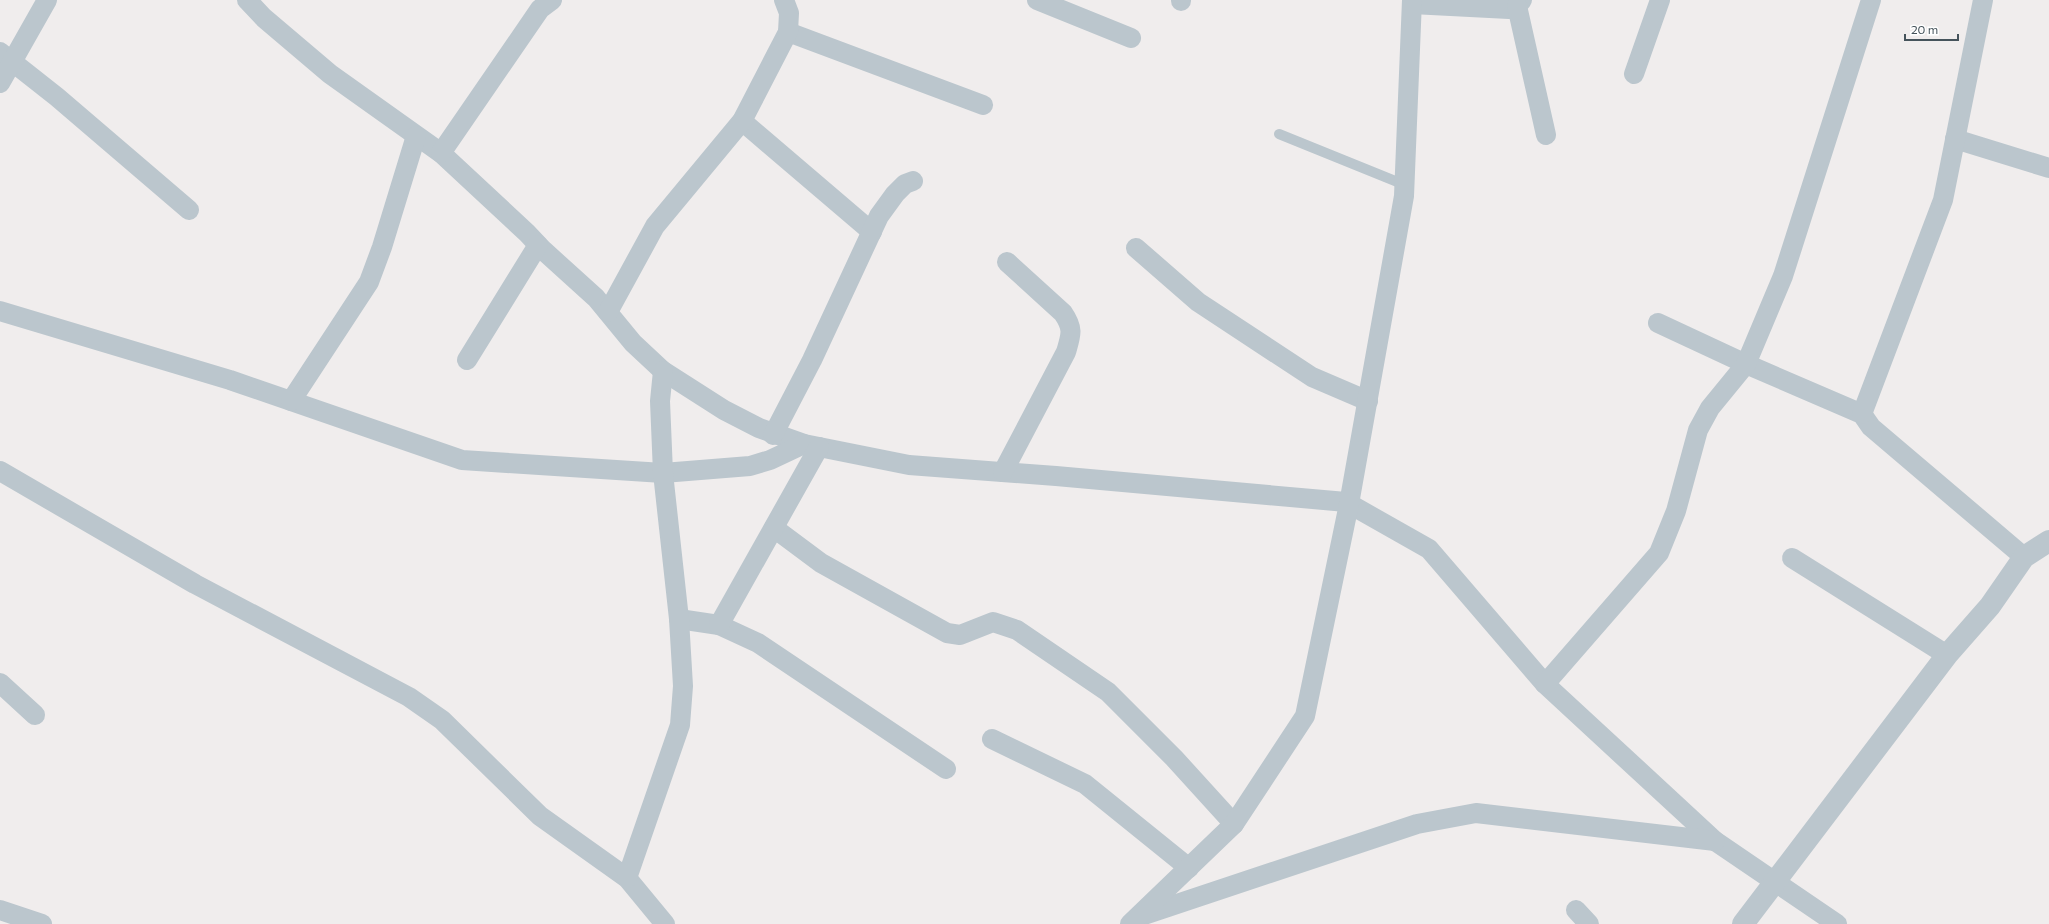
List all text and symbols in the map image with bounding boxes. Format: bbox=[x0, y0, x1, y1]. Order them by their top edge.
scale bar bbox=[1905, 16, 1958, 42]
text: 20 m bbox=[1911, 22, 1938, 36]

